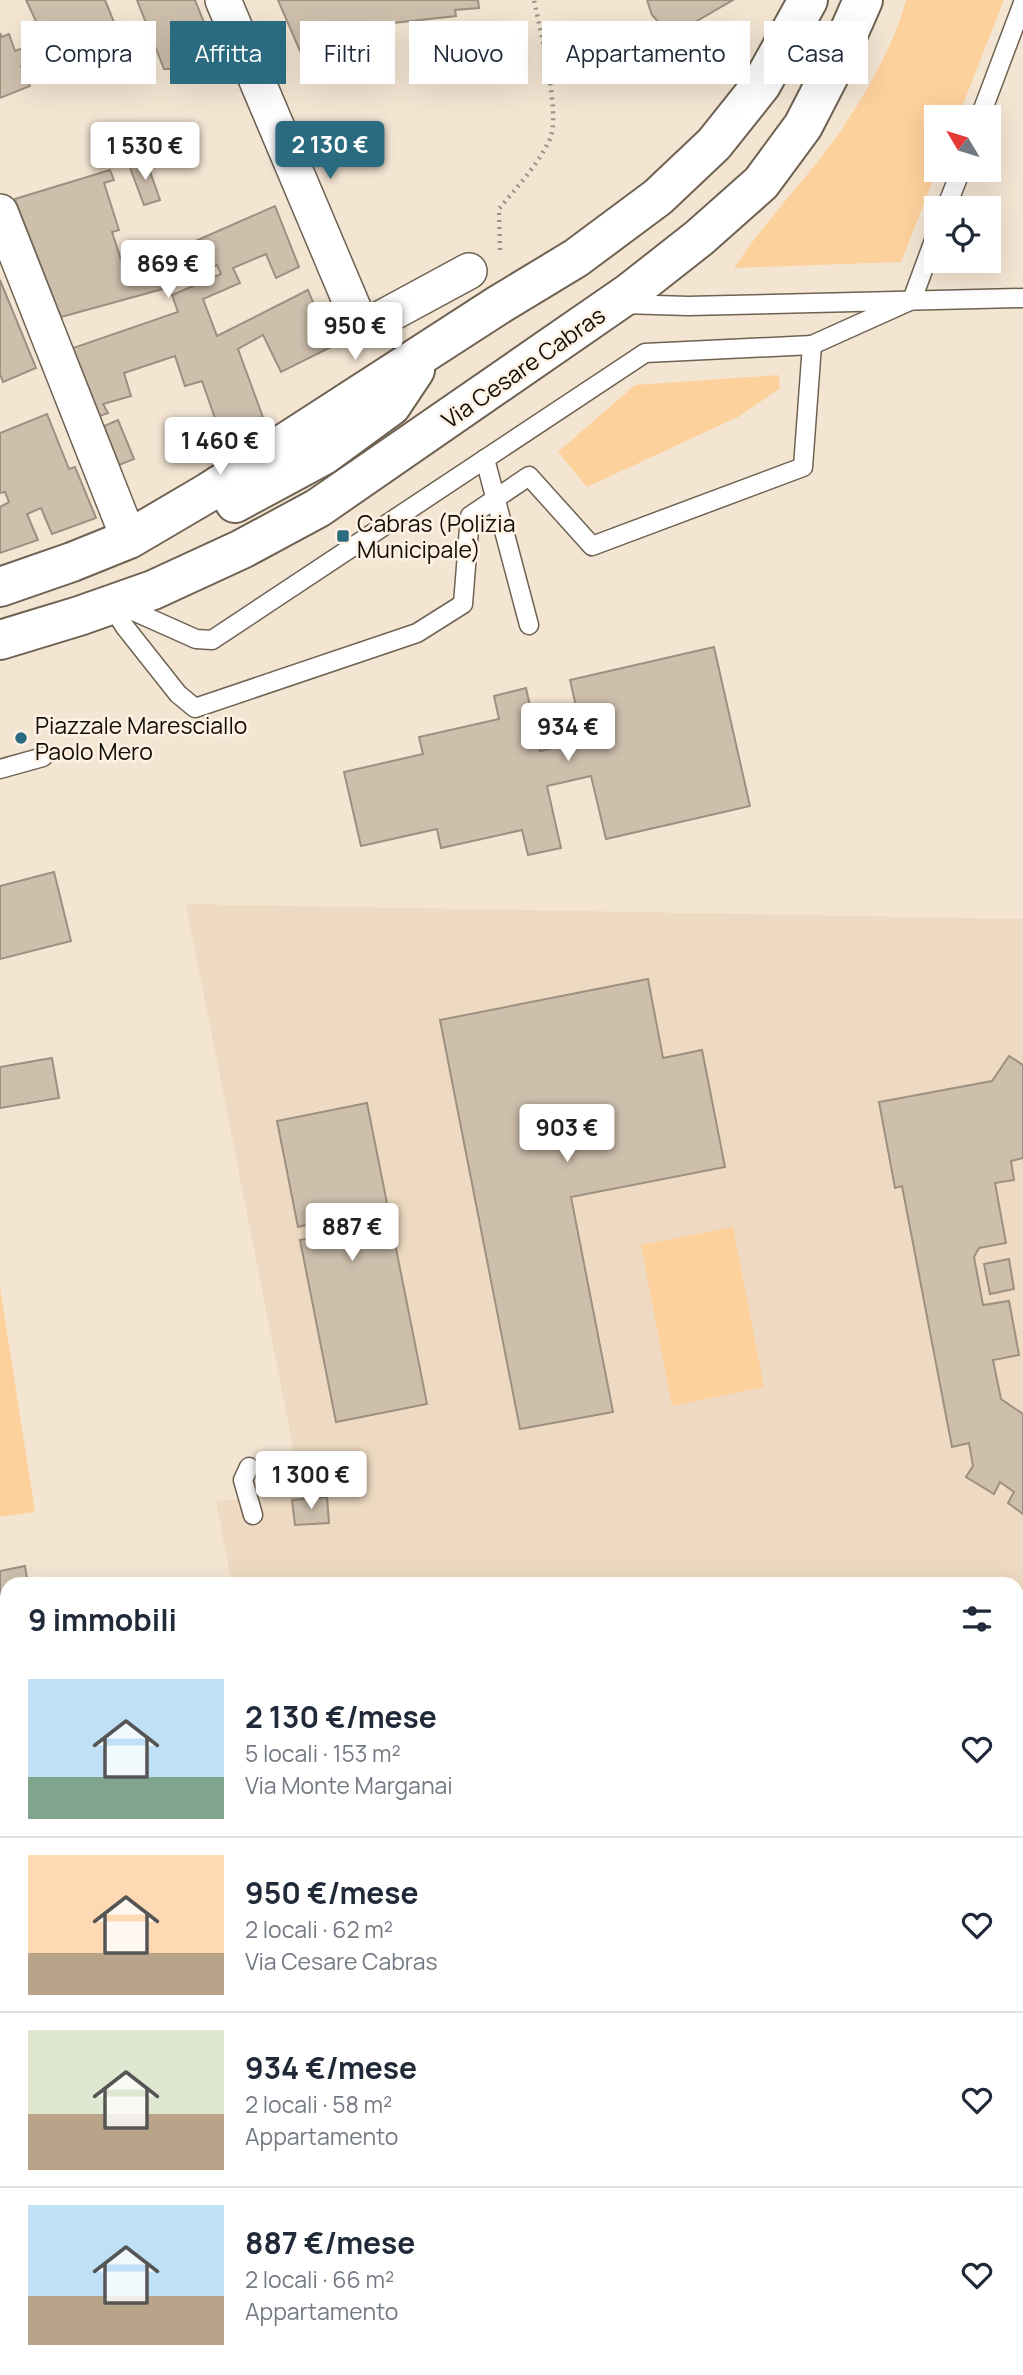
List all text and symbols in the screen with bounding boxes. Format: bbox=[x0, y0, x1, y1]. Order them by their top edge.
chip: Compra bbox=[21, 21, 156, 84]
chip: Affitta bbox=[170, 21, 286, 84]
chip: Filtri bbox=[300, 21, 395, 84]
chip: Nuovo bbox=[409, 21, 528, 84]
chip: Appartamento bbox=[542, 21, 750, 84]
chip: Casa bbox=[764, 21, 868, 84]
north arrow bbox=[924, 105, 1001, 182]
map controls bbox=[924, 105, 1001, 273]
pin: 1 530 € bbox=[80, 122, 210, 182]
pin: 2 130 € bbox=[265, 122, 395, 181]
text: 2 130 € bbox=[291, 128, 369, 160]
text: 1 530 € bbox=[107, 129, 183, 161]
button: locate bbox=[924, 196, 1001, 273]
pin: 869 € bbox=[119, 240, 217, 300]
text: 869 € bbox=[137, 247, 199, 279]
street label: Via Cesare Cabras bbox=[435, 299, 611, 435]
pin: 950 € bbox=[306, 302, 404, 362]
text: 950 € bbox=[323, 309, 387, 341]
pin: 1 460 € bbox=[155, 418, 285, 477]
text: 1 460 € bbox=[181, 424, 259, 456]
place label: Cabras (Polizia Municipale) bbox=[357, 507, 515, 565]
marker: Cabras (Polizia Municipale) bbox=[335, 528, 351, 544]
pin: 934 € bbox=[519, 704, 617, 763]
place label: Piazzale Maresciallo Paolo Mero bbox=[35, 709, 247, 767]
text: 934 € bbox=[537, 710, 599, 742]
marker: Piazzale Maresciallo Paolo Mero bbox=[13, 730, 29, 746]
pin: 903 € bbox=[518, 1104, 616, 1164]
text: 903 € bbox=[535, 1111, 599, 1143]
pin: 887 € bbox=[303, 1204, 401, 1263]
text: 887 € bbox=[322, 1210, 382, 1242]
pin: 1 300 € bbox=[246, 1452, 376, 1511]
text: 1 300 € bbox=[272, 1458, 350, 1490]
text: 9 immobili bbox=[28, 1599, 177, 1640]
icon: filters bbox=[958, 1600, 996, 1638]
text: 2 130 €/mese bbox=[245, 1696, 437, 1737]
icon: home bbox=[84, 1707, 168, 1791]
icon: heart bbox=[958, 1730, 996, 1768]
text: 5 locali · 153 m² bbox=[245, 1737, 401, 1769]
text: Via Monte Marganai bbox=[245, 1769, 453, 1801]
text: 950 €/mese bbox=[245, 1872, 419, 1913]
icon: home bbox=[84, 1883, 168, 1967]
icon: heart bbox=[958, 1906, 996, 1944]
text: 2 locali · 62 m² bbox=[245, 1913, 393, 1945]
text: Via Cesare Cabras bbox=[245, 1945, 438, 1977]
text: 934 €/mese bbox=[245, 2047, 417, 2088]
icon: home bbox=[84, 2058, 168, 2142]
icon: heart bbox=[958, 2081, 996, 2119]
text: 2 locali · 58 m² bbox=[245, 2088, 392, 2120]
text: Appartamento bbox=[245, 2120, 398, 2152]
text: 887 €/mese bbox=[245, 2222, 415, 2263]
icon: home bbox=[84, 2233, 168, 2317]
icon: heart bbox=[958, 2256, 996, 2294]
text: 2 locali · 66 m² bbox=[245, 2263, 394, 2295]
text: Appartamento bbox=[245, 2295, 398, 2327]

